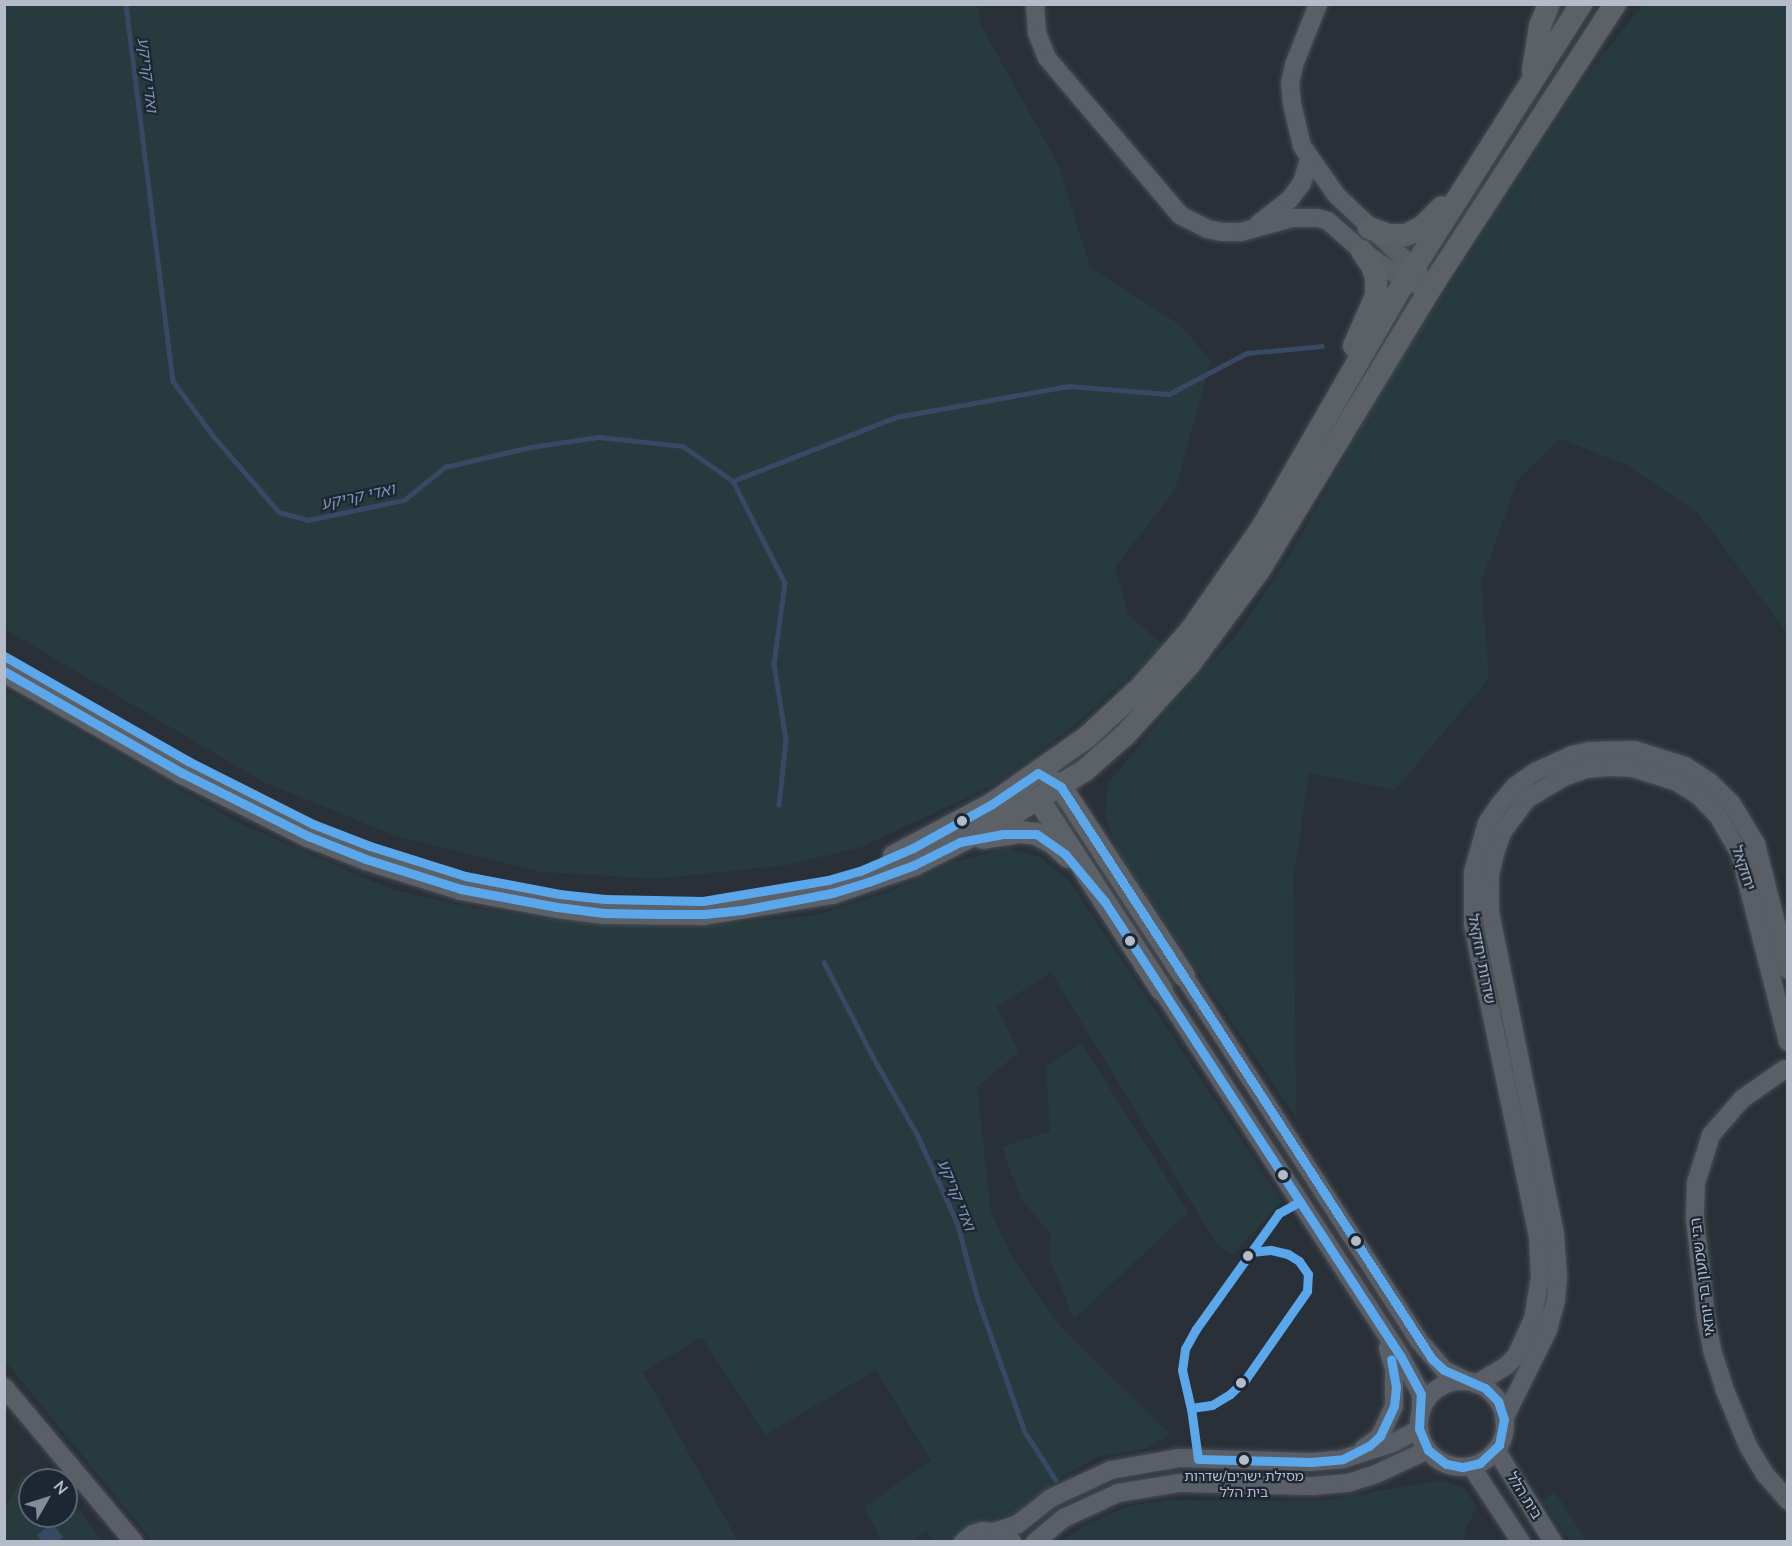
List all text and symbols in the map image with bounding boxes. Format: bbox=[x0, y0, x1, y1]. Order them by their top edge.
water label: ואדי קריקע bbox=[133, 37, 161, 113]
water label: ואדי קריקע bbox=[319, 480, 397, 514]
unlabelled marker bbox=[956, 815, 968, 827]
street label: יחזקאל bbox=[1727, 843, 1759, 893]
street label: שדרות יחזקאל bbox=[1463, 913, 1499, 1005]
unlabelled marker bbox=[1124, 935, 1136, 947]
water label: ואדי קריקע bbox=[933, 1157, 979, 1233]
unlabelled marker bbox=[1277, 1169, 1289, 1181]
street label: רבי שמעון בר יוחאי bbox=[1687, 1217, 1719, 1337]
unlabelled marker bbox=[1350, 1235, 1362, 1247]
unlabelled marker bbox=[1242, 1250, 1254, 1262]
unlabelled marker bbox=[1235, 1377, 1247, 1389]
marker: מסילת ישרים/שדרות בית הלל bbox=[1238, 1454, 1250, 1466]
north arrow bbox=[18, 1468, 78, 1528]
place label: מסילת ישרים/שדרות בית הלל bbox=[1184, 1469, 1304, 1502]
street label: בית הלל bbox=[1503, 1469, 1545, 1523]
text: N bbox=[48, 1476, 73, 1500]

